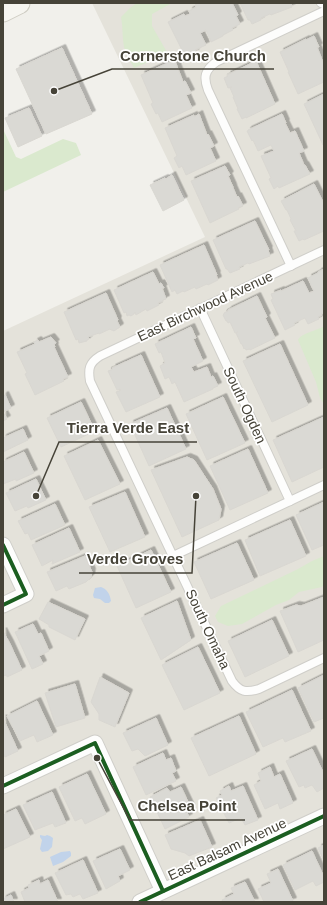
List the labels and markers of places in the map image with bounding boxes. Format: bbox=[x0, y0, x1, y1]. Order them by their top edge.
callout: Cornerstone Church bbox=[112, 42, 274, 69]
callout: Tierra Verde East bbox=[59, 415, 197, 442]
callout: Verde Groves bbox=[79, 546, 192, 573]
callout: Chelsea Point bbox=[130, 793, 245, 820]

